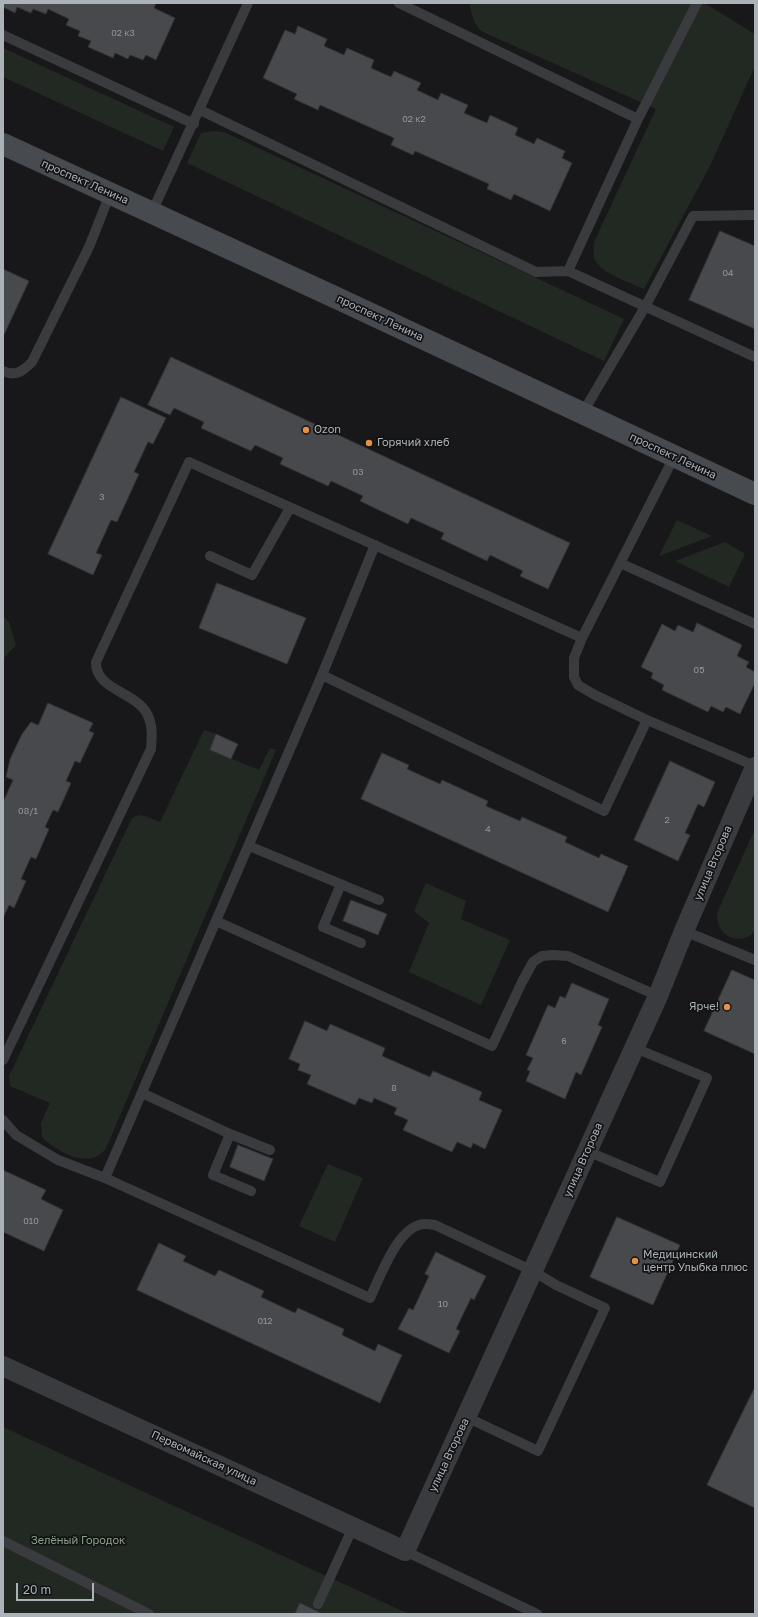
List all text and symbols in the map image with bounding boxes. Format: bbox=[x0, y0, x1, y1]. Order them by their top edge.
house number: 02 к3 bbox=[111, 28, 135, 38]
house number: 02 к2 bbox=[402, 114, 426, 124]
street label: проспект Ленина bbox=[39, 157, 131, 207]
house number: 04 bbox=[722, 268, 734, 278]
street label: проспект Ленина bbox=[335, 292, 425, 344]
place label: Ozon bbox=[314, 423, 341, 437]
marker: Ozon bbox=[301, 425, 311, 435]
street label: проспект Ленина bbox=[628, 430, 718, 482]
place label: Горячий хлеб bbox=[377, 436, 449, 450]
marker: Горячий хлеб bbox=[364, 438, 374, 448]
house number: 03 bbox=[353, 467, 363, 477]
house number: 3 bbox=[99, 492, 105, 502]
house number: 05 bbox=[694, 665, 704, 675]
house number: 08/1 bbox=[18, 806, 38, 816]
house number: 2 bbox=[664, 815, 670, 825]
house number: 4 bbox=[485, 824, 491, 834]
street label: улица Второва bbox=[691, 824, 735, 902]
place label: Ярче! bbox=[689, 1000, 719, 1014]
marker: Ярче! bbox=[722, 1002, 732, 1012]
house number: 6 bbox=[561, 1036, 567, 1046]
house number: 8 bbox=[391, 1083, 397, 1093]
street label: улица Второва bbox=[561, 1121, 605, 1199]
house number: 010 bbox=[23, 1216, 39, 1226]
place label: Медицинский центр Улыбка плюс bbox=[643, 1248, 748, 1274]
marker: Медицинский центр Улыбка плюс bbox=[630, 1256, 640, 1266]
house number: 10 bbox=[438, 1299, 448, 1309]
house number: 012 bbox=[257, 1316, 273, 1326]
street label: улица Второва bbox=[426, 1416, 472, 1494]
street label: Первомайская улица bbox=[149, 1428, 259, 1488]
park label: Зелёный Городок bbox=[31, 1534, 125, 1548]
scale bar bbox=[18, 1575, 96, 1601]
text: 20 m bbox=[23, 1582, 51, 1597]

